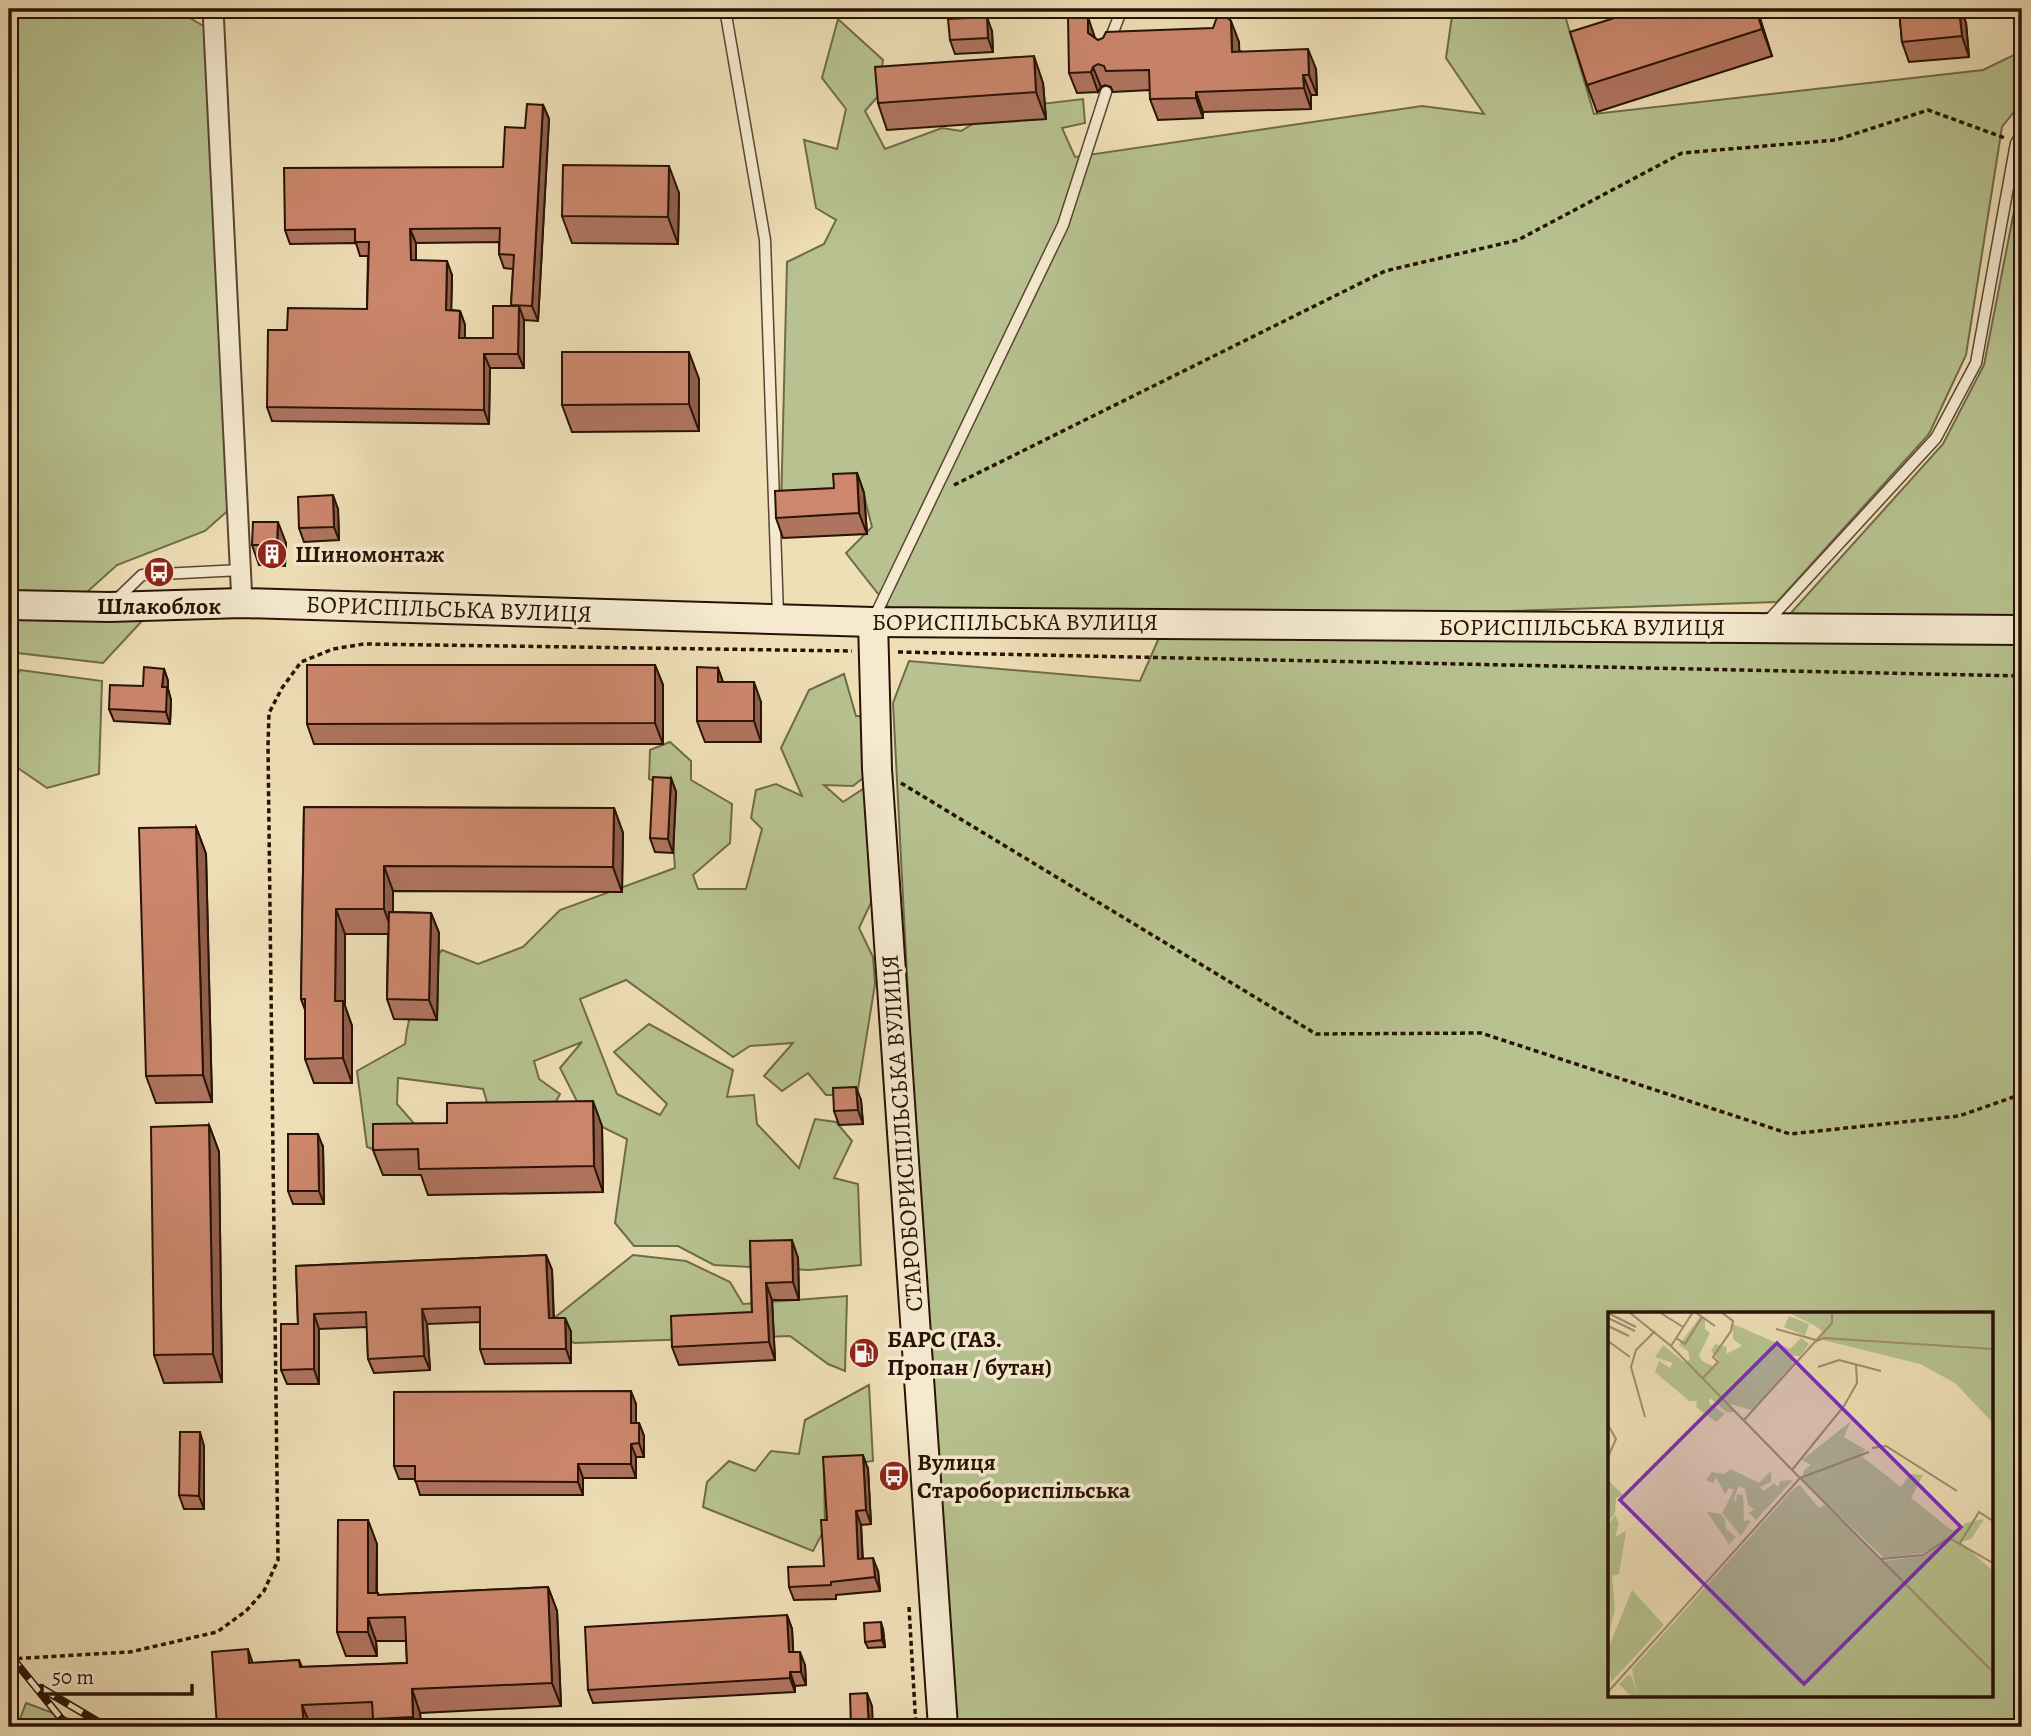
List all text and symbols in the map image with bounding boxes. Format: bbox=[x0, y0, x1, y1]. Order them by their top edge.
building icon: Шиномонтаж bbox=[255, 537, 289, 571]
place label: Шиномонтаж bbox=[295, 538, 445, 570]
bus stop icon: Шлакоблок bbox=[142, 555, 176, 589]
street label: БОРИСПІЛЬСЬКА ВУЛИЦЯ bbox=[305, 588, 593, 630]
place label: Шлакоблок bbox=[97, 590, 221, 622]
street label: БОРИСПІЛЬСЬКА ВУЛИЦЯ bbox=[872, 606, 1158, 638]
street label: БОРИСПІЛЬСЬКА ВУЛИЦЯ bbox=[1439, 611, 1725, 643]
street label: СТАРОБОРИСПІЛЬСЬКА ВУЛИЦЯ bbox=[874, 953, 930, 1313]
inset map bbox=[1608, 1312, 1993, 1698]
place label: БАРС (ГАЗ. Пропан / бутан) bbox=[887, 1323, 1052, 1383]
fuel station icon: БАРС (ГАЗ. Пропан / бутан) bbox=[847, 1336, 881, 1370]
place label: Вулиця Старобориспільська bbox=[917, 1446, 1131, 1506]
bus stop icon: Вулиця Старобориспільська bbox=[877, 1459, 911, 1493]
scale bar bbox=[42, 1652, 192, 1696]
text: 50 m bbox=[52, 1663, 94, 1691]

